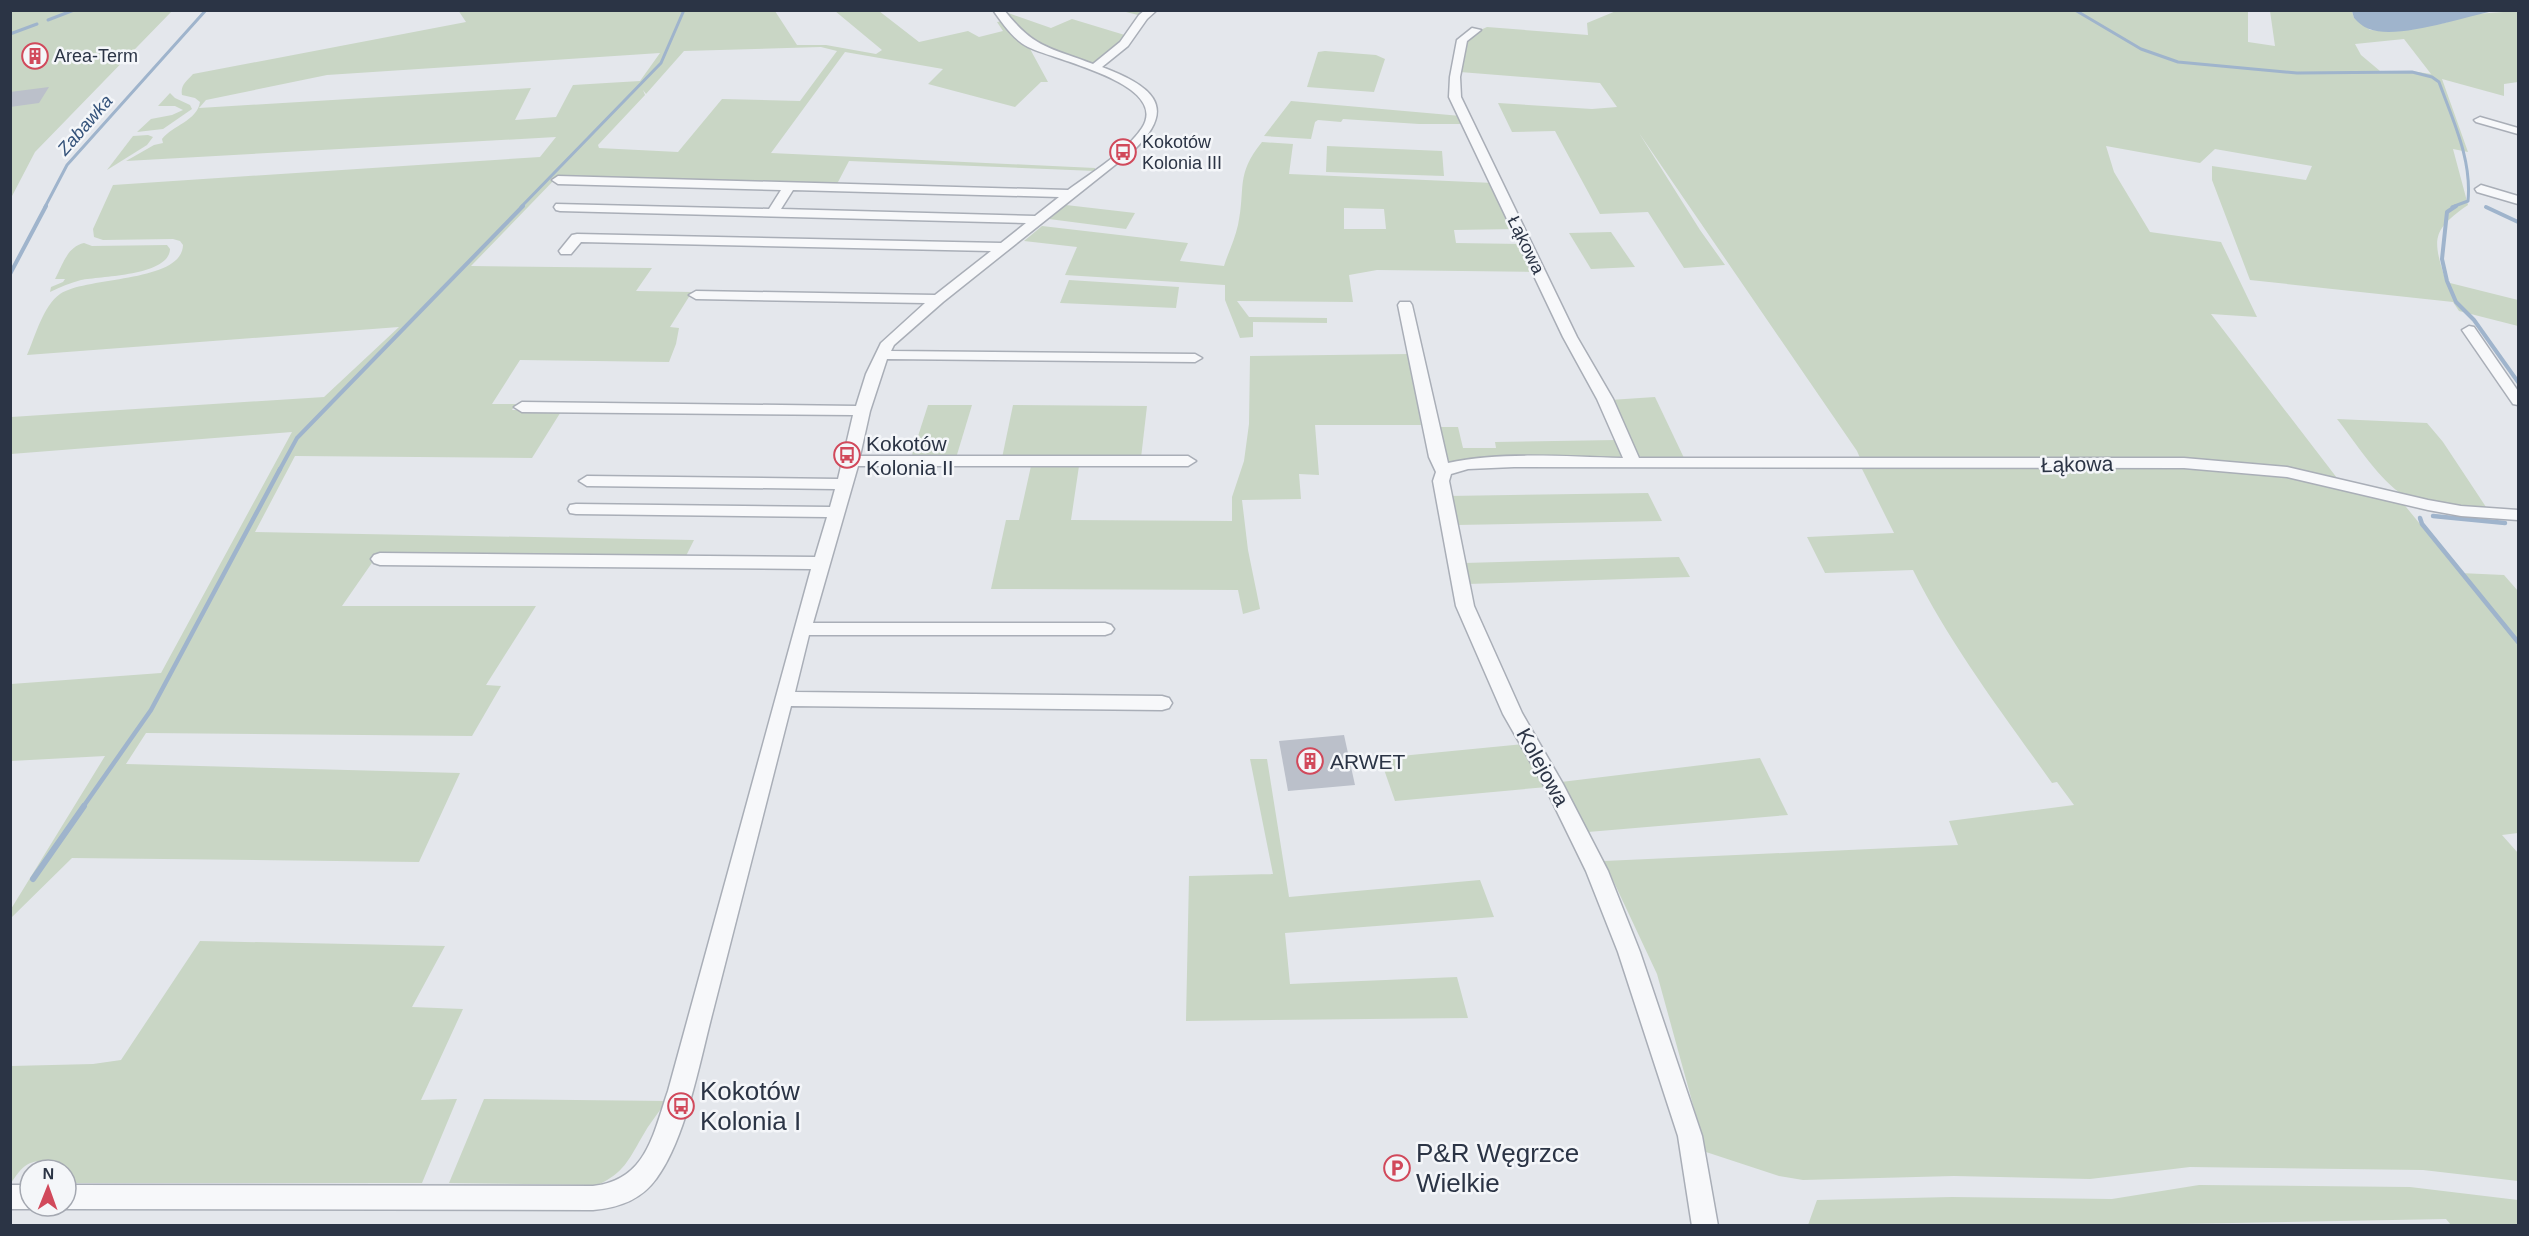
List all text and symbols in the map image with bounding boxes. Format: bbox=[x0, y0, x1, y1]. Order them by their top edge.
building icon: Area-Term bbox=[20, 41, 50, 71]
place label: Area-Term bbox=[54, 46, 138, 66]
water label: Zabawka bbox=[53, 91, 117, 160]
place label: Kokotów Kolonia III bbox=[1142, 132, 1222, 173]
bus stop icon: Kokotów Kolonia III bbox=[1108, 137, 1138, 167]
street label: Łąkowa bbox=[1503, 213, 1549, 278]
place label: Kokotów Kolonia II bbox=[866, 432, 954, 479]
bus stop icon: Kokotów Kolonia II bbox=[832, 440, 862, 470]
street label: Łąkowa bbox=[2041, 452, 2114, 476]
street label: Kolejowa bbox=[1512, 724, 1574, 810]
building icon: ARWET bbox=[1295, 746, 1325, 776]
place label: ARWET bbox=[1330, 750, 1406, 773]
place label: Kokotów Kolonia I bbox=[700, 1076, 801, 1136]
bus stop icon: Kokotów Kolonia I bbox=[666, 1091, 696, 1121]
place label: P&R Węgrzce Wielkie bbox=[1416, 1138, 1579, 1198]
parking icon: P&R Węgrzce Wielkie bbox=[1382, 1153, 1412, 1183]
north arrow bbox=[18, 1158, 78, 1218]
text: N bbox=[42, 1165, 54, 1182]

